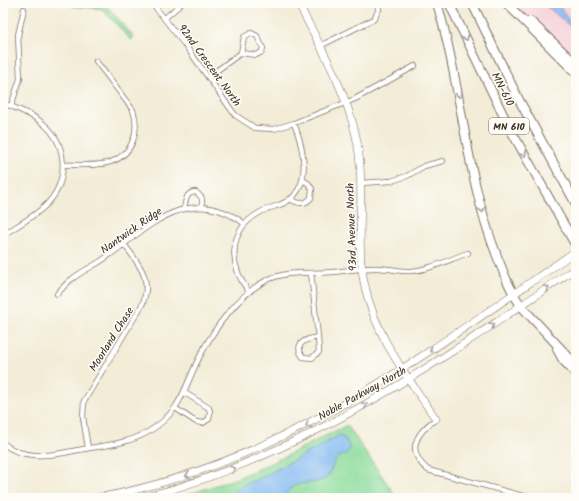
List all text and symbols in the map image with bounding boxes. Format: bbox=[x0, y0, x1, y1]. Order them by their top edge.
street label: 92nd Crescent North bbox=[173, 21, 245, 111]
one-way arrow bbox=[461, 34, 469, 42]
street label: MN-610 bbox=[486, 69, 519, 110]
one-way arrow bbox=[454, 92, 463, 99]
road number: MN 610 bbox=[489, 118, 529, 134]
one-way arrow bbox=[520, 150, 527, 158]
street label: 93rd Avenue North bbox=[341, 182, 363, 271]
street label: Nantwick Ridge bbox=[97, 203, 166, 259]
one-way arrow bbox=[477, 206, 486, 213]
one-way arrow bbox=[543, 285, 550, 293]
street label: Moorland Chase bbox=[85, 304, 139, 375]
one-way arrow bbox=[488, 323, 495, 330]
one-way arrow bbox=[429, 345, 436, 353]
street label: Noble Parkway North bbox=[315, 362, 410, 426]
one-way arrow bbox=[361, 402, 368, 410]
one-way arrow bbox=[305, 420, 312, 427]
one-way arrow bbox=[229, 466, 236, 474]
one-way arrow bbox=[185, 470, 192, 479]

